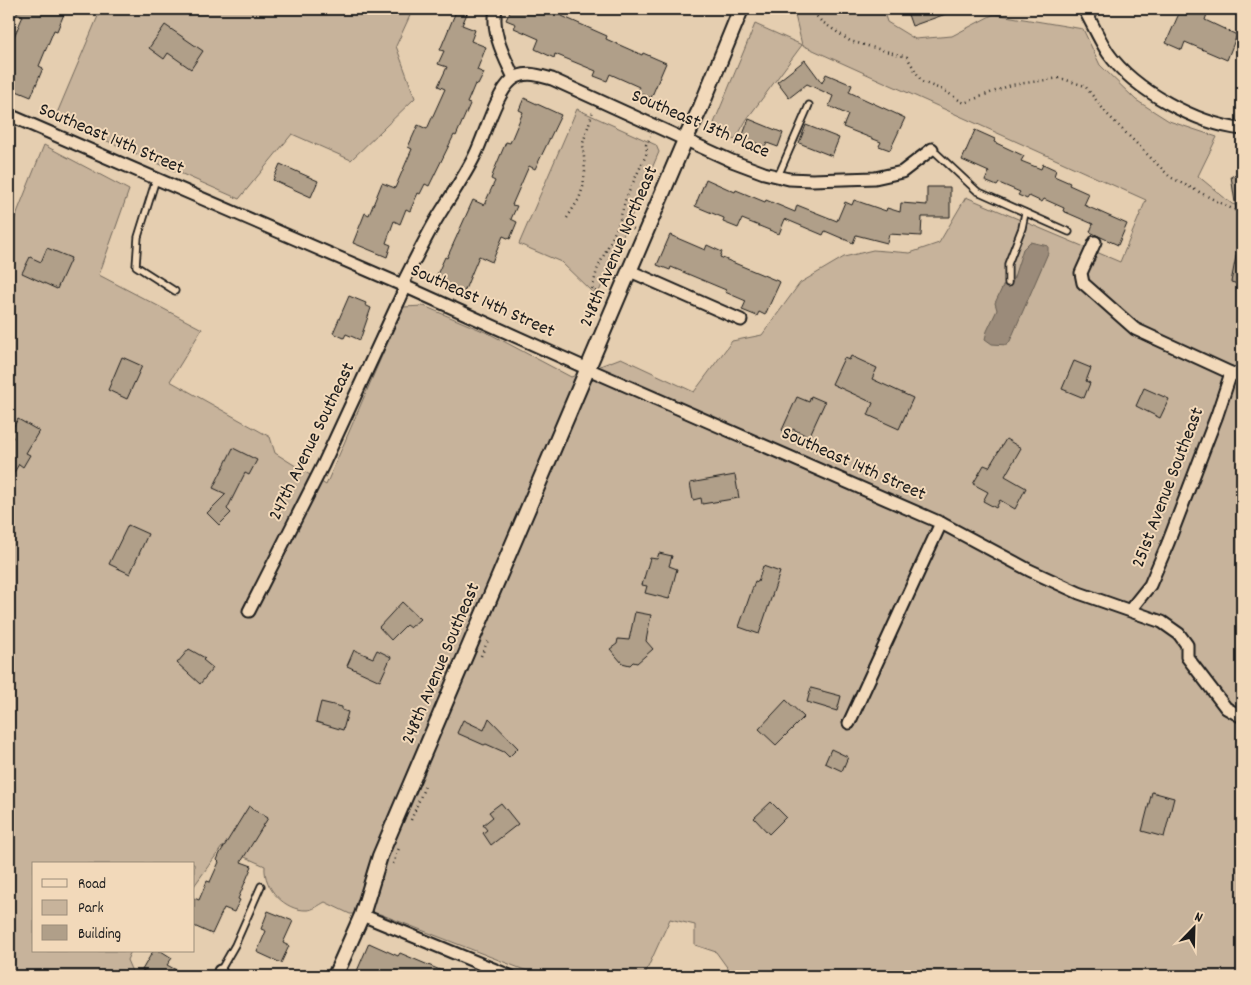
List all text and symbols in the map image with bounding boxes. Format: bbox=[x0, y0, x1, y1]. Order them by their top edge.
street label: Southeast 13th Place bbox=[627, 84, 773, 166]
street label: Southeast 14th Street bbox=[34, 97, 188, 183]
street label: 248th Avenue Northeast bbox=[574, 162, 666, 332]
street label: Southeast 14th Street bbox=[405, 258, 559, 346]
street label: 247th Avenue Southeast bbox=[263, 358, 363, 526]
street label: 251st Avenue Southeast bbox=[1126, 404, 1212, 572]
street label: Southeast 14th Street bbox=[776, 421, 930, 509]
street label: 248th Avenue Southeast bbox=[396, 579, 488, 749]
legend bbox=[32, 862, 195, 952]
text: Road bbox=[78, 874, 106, 896]
text: Park bbox=[78, 898, 104, 920]
north arrow bbox=[1168, 902, 1218, 952]
text: N bbox=[1191, 907, 1205, 928]
text: Building bbox=[78, 924, 121, 946]

